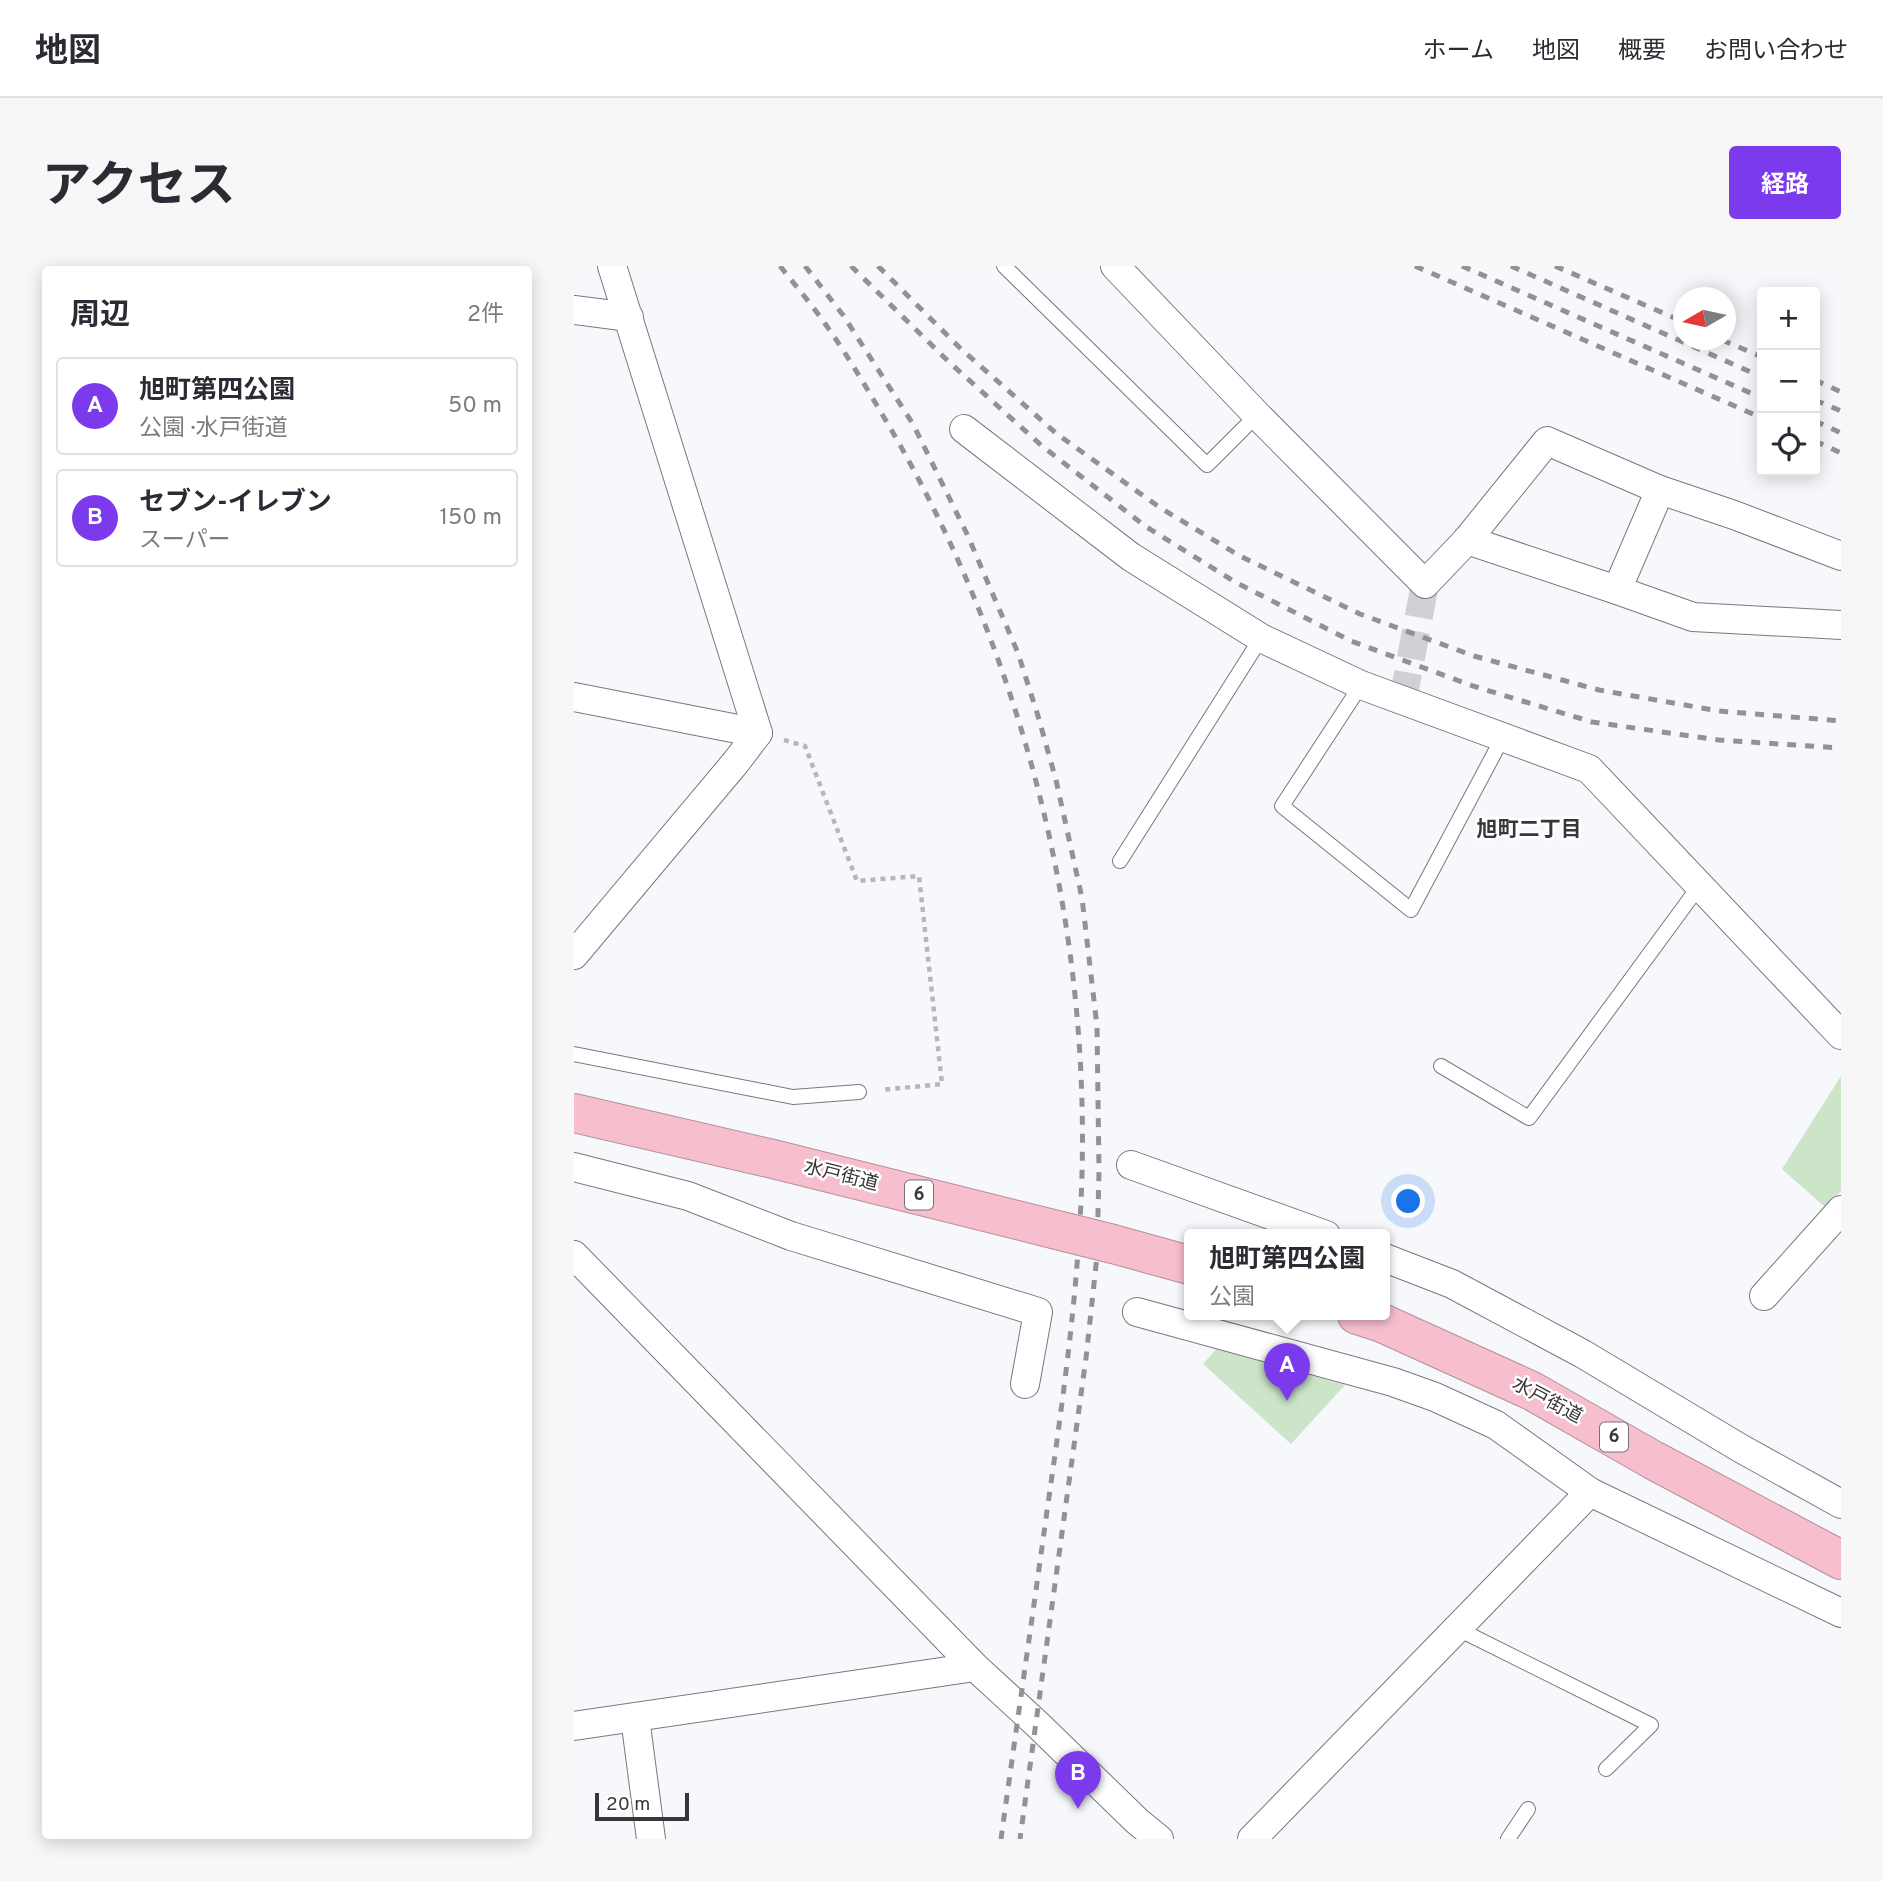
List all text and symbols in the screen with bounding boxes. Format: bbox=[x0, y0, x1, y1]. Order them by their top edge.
text: 地図 bbox=[35, 32, 101, 74]
text: ホーム bbox=[1423, 37, 1494, 67]
text: 地図 bbox=[1532, 37, 1580, 67]
text: 概要 bbox=[1618, 37, 1666, 67]
text: お問い合わせ bbox=[1704, 37, 1848, 67]
button: 経路 bbox=[1729, 146, 1841, 219]
text: アクセス bbox=[42, 158, 236, 220]
north arrow bbox=[1673, 287, 1736, 350]
map controls bbox=[1757, 287, 1820, 476]
button: + bbox=[1757, 287, 1820, 350]
text: 周辺 bbox=[70, 298, 130, 335]
text: 2件 bbox=[467, 301, 504, 330]
button: − bbox=[1757, 350, 1820, 413]
text: 旭町第四公園 bbox=[139, 375, 295, 408]
text: A bbox=[87, 392, 103, 421]
text: 50 m bbox=[448, 392, 502, 421]
button: locate bbox=[1757, 413, 1820, 476]
text: 公園 · 水戸街道 bbox=[139, 415, 288, 444]
text: セブン-イレブン bbox=[139, 487, 332, 520]
text: B bbox=[87, 504, 103, 533]
text: 150 m bbox=[440, 504, 502, 533]
text: スーパー bbox=[139, 527, 231, 556]
district label: 旭町二丁目 bbox=[1477, 817, 1582, 844]
street label: 水戸街道 bbox=[801, 1155, 881, 1197]
road number: 6 bbox=[905, 1180, 933, 1210]
your location bbox=[1391, 1184, 1425, 1218]
popup bbox=[1184, 1229, 1390, 1320]
text: 旭町第四公園 bbox=[1209, 1244, 1365, 1277]
text: 公園 bbox=[1209, 1284, 1255, 1313]
pin: A bbox=[1264, 1343, 1310, 1401]
street label: 水戸街道 bbox=[1508, 1373, 1586, 1429]
road number: 6 bbox=[1600, 1422, 1628, 1452]
pin: B bbox=[1055, 1751, 1101, 1809]
scale bar bbox=[595, 1790, 690, 1822]
text: 20 m bbox=[606, 1793, 650, 1817]

